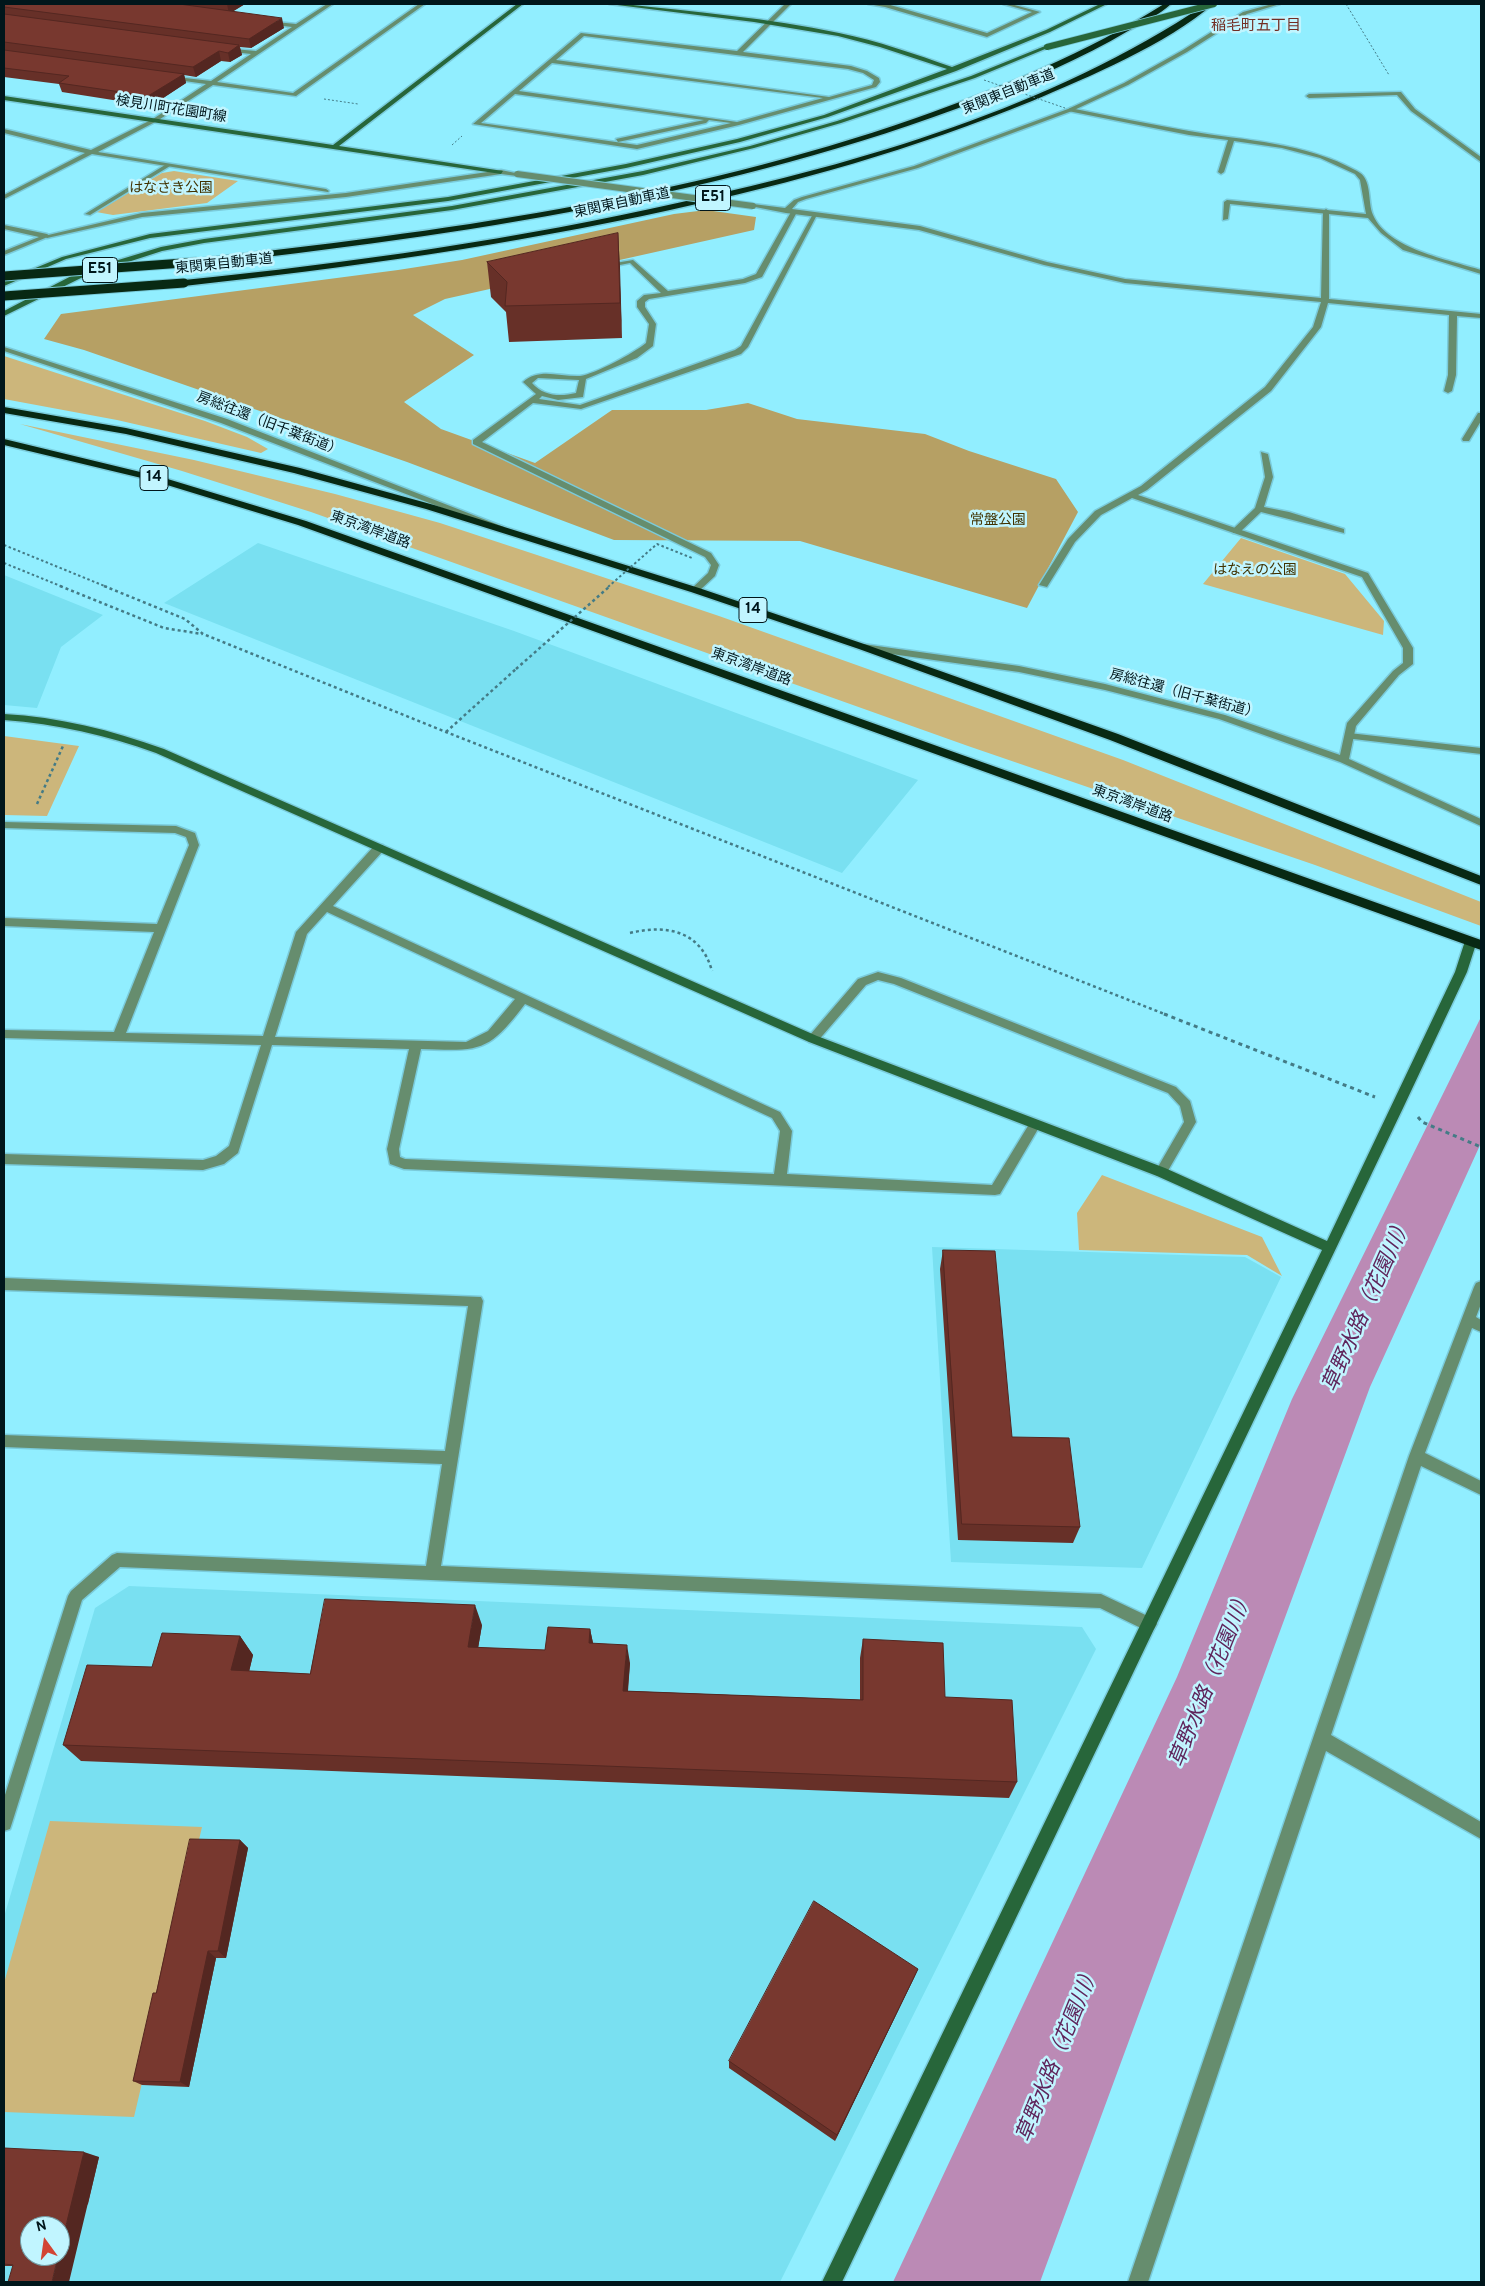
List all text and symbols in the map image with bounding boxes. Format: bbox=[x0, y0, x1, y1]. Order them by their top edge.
district label: 稲毛町五丁目 bbox=[1211, 18, 1301, 36]
street label: 東関東自動車道 bbox=[960, 67, 1058, 119]
street label: 検見川町花園町線 bbox=[114, 93, 228, 127]
park label: はなさき公園 bbox=[129, 181, 213, 197]
street label: 東関東自動車道 bbox=[572, 186, 672, 222]
road number: E51 bbox=[696, 186, 730, 210]
street label: 東関東自動車道 bbox=[174, 252, 274, 278]
road number: E51 bbox=[82, 258, 118, 282]
street label: 房総往還（旧千葉街道） bbox=[194, 390, 344, 460]
road number: 14 bbox=[140, 466, 168, 490]
street label: 東京湾岸道路 bbox=[328, 509, 412, 553]
park label: 常盤公園 bbox=[970, 513, 1026, 529]
park label: はなえの公園 bbox=[1213, 563, 1297, 579]
road number: 14 bbox=[739, 598, 767, 622]
street label: 東京湾岸道路 bbox=[709, 646, 793, 690]
street label: 房総往還（旧千葉街道） bbox=[1107, 667, 1261, 723]
street label: 東京湾岸道路 bbox=[1090, 783, 1174, 827]
water label: 草野水路（花園川） bbox=[1319, 1214, 1419, 1396]
water label: 草野水路（花園川） bbox=[1166, 1587, 1260, 1771]
water label: 草野水路（花園川） bbox=[1013, 1962, 1107, 2146]
north arrow bbox=[20, 2216, 70, 2266]
text: N bbox=[35, 2217, 48, 2236]

